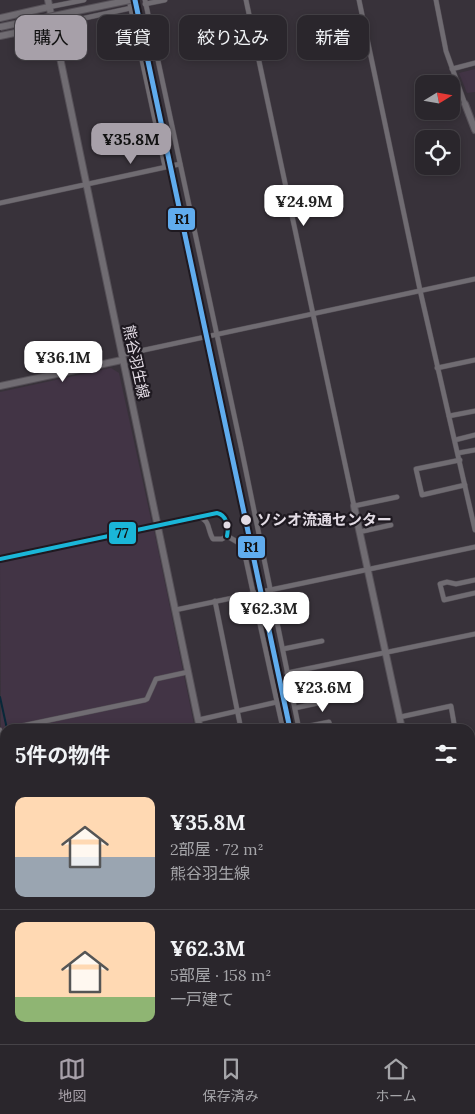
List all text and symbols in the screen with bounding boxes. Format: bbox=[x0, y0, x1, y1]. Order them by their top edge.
chip: 購入 bbox=[15, 15, 87, 60]
chip: 賃貸 bbox=[97, 15, 169, 60]
chip: 絞り込み bbox=[179, 15, 287, 60]
chip: 新着 bbox=[297, 15, 369, 60]
north arrow bbox=[415, 75, 460, 120]
map controls bbox=[415, 75, 460, 175]
pin: ¥35.8M bbox=[90, 122, 172, 165]
text: ¥35.8M bbox=[102, 129, 160, 149]
button: locate bbox=[415, 130, 460, 175]
pin: ¥24.9M bbox=[263, 184, 345, 227]
text: ¥24.9M bbox=[275, 191, 333, 211]
line badge: R1 bbox=[167, 207, 196, 231]
text: R1 bbox=[174, 210, 190, 228]
street label: 熊谷羽生線 bbox=[119, 323, 154, 401]
pin: ¥36.1M bbox=[22, 340, 104, 383]
text: ¥36.1M bbox=[35, 347, 91, 367]
place label: ソシオ流通センター bbox=[257, 510, 392, 529]
marker: ソシオ流通センター bbox=[239, 513, 253, 527]
unlabelled marker bbox=[222, 520, 232, 530]
line badge: 77 bbox=[108, 521, 137, 545]
text: 77 bbox=[115, 524, 129, 542]
line badge: R1 bbox=[237, 535, 266, 559]
text: R1 bbox=[243, 538, 259, 556]
pin: ¥62.3M bbox=[228, 592, 310, 634]
text: ¥62.3M bbox=[240, 598, 298, 618]
pin: ¥23.6M bbox=[282, 670, 364, 713]
text: ¥23.6M bbox=[294, 677, 352, 697]
icon: filters bbox=[432, 740, 460, 768]
text: 5件の物件 bbox=[15, 742, 110, 769]
text: ¥35.8M bbox=[170, 809, 246, 836]
icon: home bbox=[55, 817, 115, 877]
text: 2部屋 · 72 m² bbox=[170, 839, 264, 859]
text: 熊谷羽生線 bbox=[170, 863, 250, 883]
text: ¥62.3M bbox=[170, 935, 246, 962]
icon: home bbox=[55, 942, 115, 1002]
text: 5部屋 · 158 m² bbox=[170, 965, 271, 985]
text: 一戸建て bbox=[170, 989, 234, 1009]
tab: 地図 bbox=[58, 1055, 86, 1105]
tab: 保存済み bbox=[203, 1055, 259, 1105]
tab: ホーム bbox=[375, 1055, 417, 1105]

